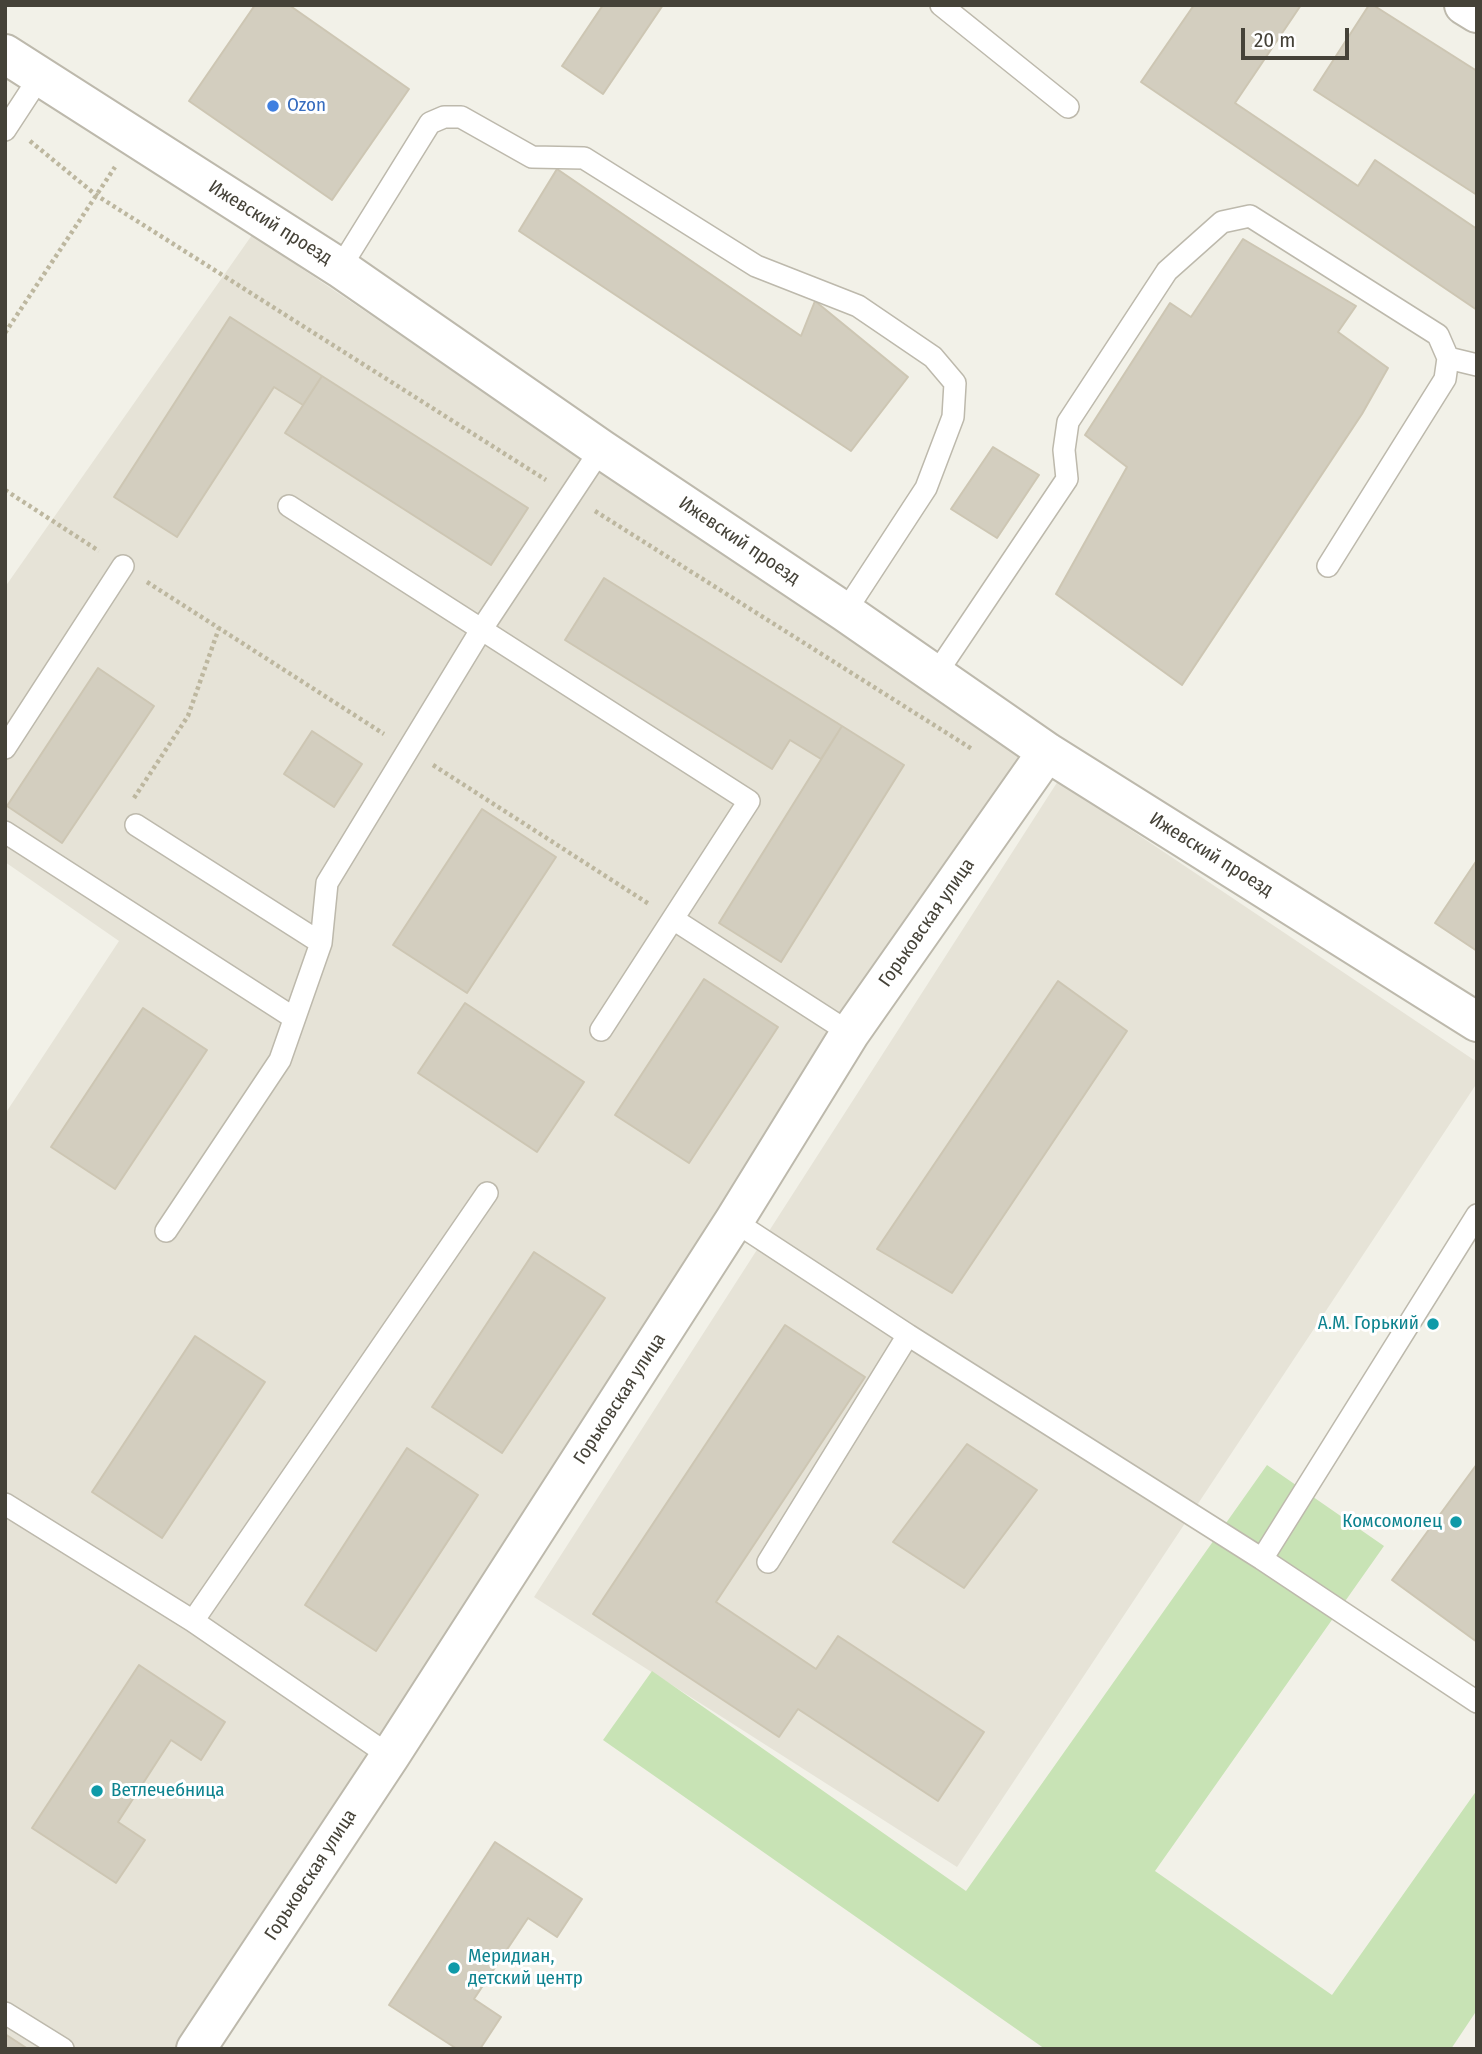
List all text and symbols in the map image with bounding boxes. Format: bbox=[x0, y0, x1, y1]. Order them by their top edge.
scale bar bbox=[1244, 14, 1352, 58]
text: 20 m bbox=[1254, 27, 1295, 53]
place label: Ozon bbox=[287, 95, 326, 117]
marker: Ozon bbox=[265, 98, 281, 114]
street label: Ижевский проезд bbox=[204, 176, 336, 270]
street label: Ижевский проезд bbox=[674, 492, 804, 590]
street label: Ижевский проезд bbox=[1145, 808, 1277, 902]
street label: Горьковская улица bbox=[874, 854, 980, 992]
place label: А.М. Горький bbox=[1318, 1313, 1419, 1335]
marker: А.М. Горький bbox=[1425, 1316, 1441, 1332]
street label: Горьковская улица bbox=[569, 1329, 671, 1469]
place label: Комсомолец bbox=[1342, 1511, 1442, 1533]
marker: Комсомолец bbox=[1448, 1514, 1464, 1530]
place label: Ветлечебница bbox=[111, 1780, 225, 1802]
marker: Ветлечебница bbox=[89, 1783, 105, 1799]
street label: Горьковская улица bbox=[260, 1805, 362, 1945]
place label: Меридиан, детский центр bbox=[468, 1946, 583, 1990]
marker: Меридиан, детский центр bbox=[446, 1960, 462, 1976]

